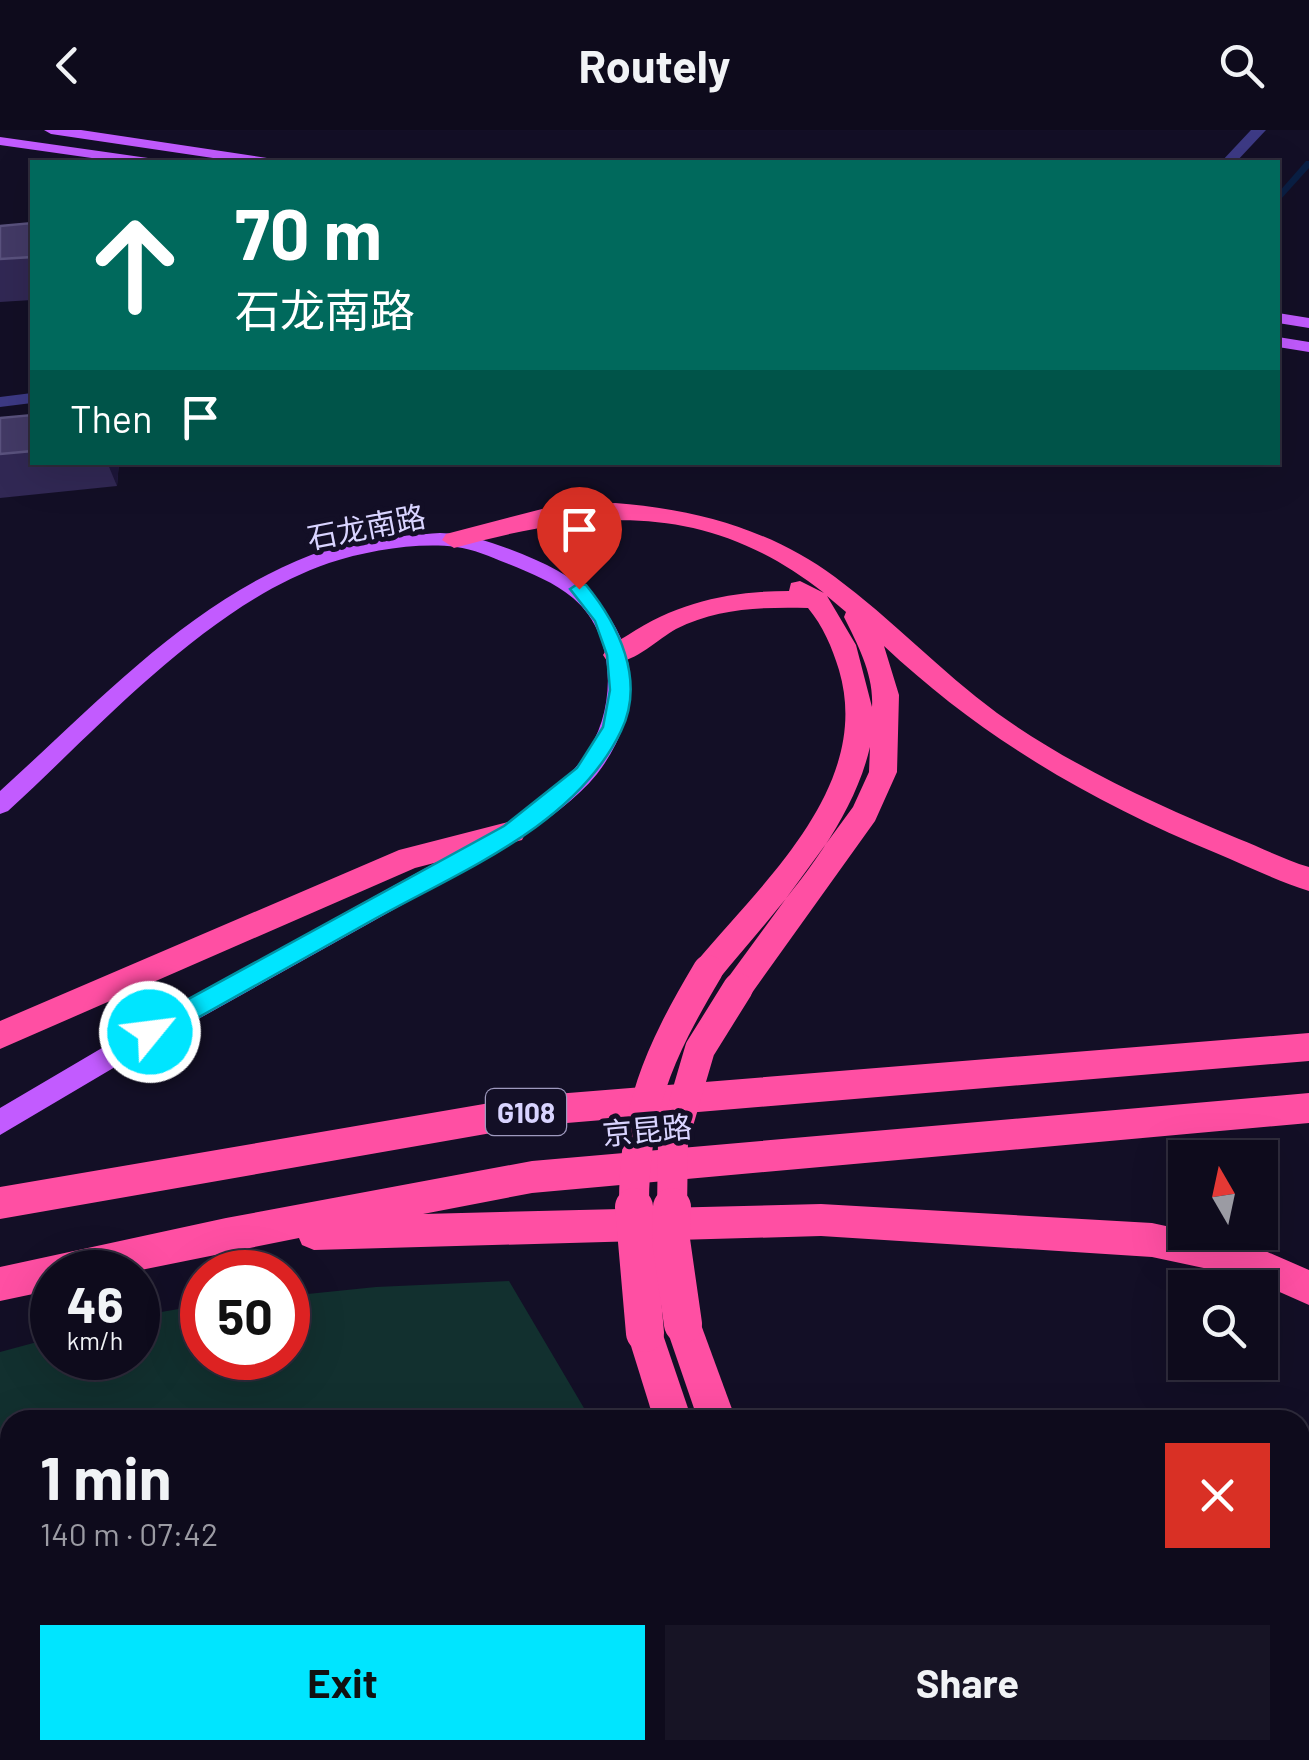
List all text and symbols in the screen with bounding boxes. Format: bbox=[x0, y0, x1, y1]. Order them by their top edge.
icon: back bbox=[40, 38, 95, 93]
text: Routely bbox=[579, 38, 730, 92]
icon: search bbox=[1214, 38, 1269, 93]
text: 70 m bbox=[235, 190, 382, 274]
icon: ahead bbox=[70, 200, 200, 330]
text: 石龙南路 bbox=[235, 282, 415, 336]
icon: arrive bbox=[173, 390, 228, 445]
text: Then bbox=[70, 395, 153, 441]
pin bbox=[537, 487, 622, 590]
street label: 石龙南路 bbox=[304, 497, 428, 555]
icon: arrive bbox=[552, 502, 607, 557]
position arrow bbox=[98, 980, 202, 1084]
road number: G108 bbox=[486, 1089, 566, 1135]
street label: 京昆路 bbox=[601, 1107, 693, 1151]
north arrow bbox=[1168, 1140, 1278, 1250]
map controls bbox=[1168, 1140, 1278, 1380]
speed limit sign: 50 bbox=[180, 1250, 310, 1380]
button: search bbox=[1168, 1270, 1278, 1380]
text: 46 bbox=[66, 1273, 124, 1333]
text: km/h bbox=[67, 1325, 123, 1355]
text: 1 min bbox=[40, 1440, 171, 1512]
button: close bbox=[1165, 1443, 1270, 1548]
text: 140 m · 07:42 bbox=[40, 1514, 218, 1552]
button: Exit bbox=[40, 1625, 645, 1740]
button: Share bbox=[665, 1625, 1270, 1740]

